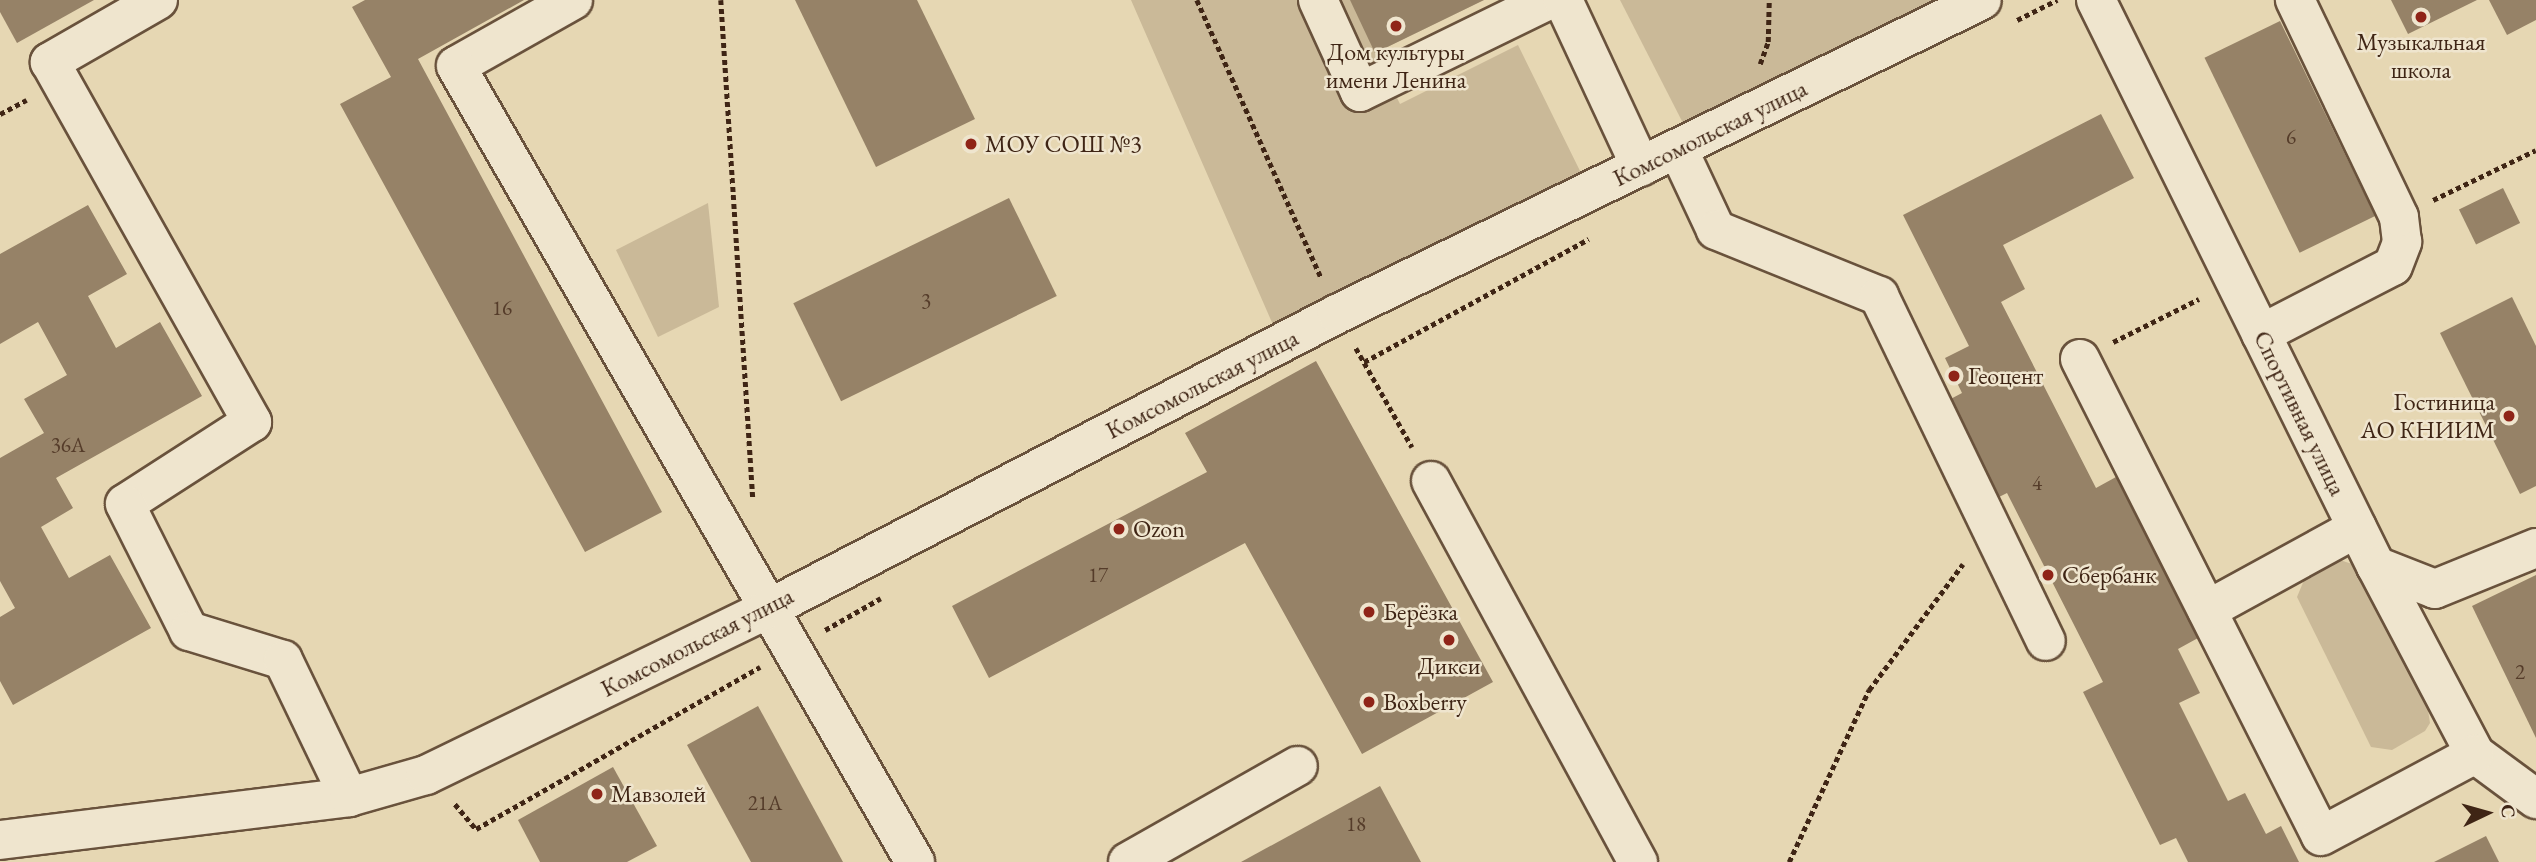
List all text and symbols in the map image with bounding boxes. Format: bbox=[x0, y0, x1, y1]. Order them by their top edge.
marker: Музыкальная школа bbox=[2413, 9, 2429, 25]
marker: Дом культуры имени Ленина bbox=[1388, 18, 1404, 34]
place label: Музыкальная школа bbox=[2356, 28, 2486, 84]
place label: Дом культуры имени Ленина bbox=[1326, 38, 1466, 94]
street label: Комсомольская улица bbox=[1608, 74, 1812, 192]
house number: 6 bbox=[2286, 124, 2296, 150]
place label: МОУ СОШ №3 bbox=[985, 130, 1142, 158]
marker: МОУ СОШ №3 bbox=[963, 136, 979, 152]
house number: 3 bbox=[921, 288, 931, 314]
house number: 16 bbox=[492, 295, 512, 321]
street label: Комсомольская улица bbox=[1101, 323, 1303, 445]
street label: Спортивная улица bbox=[2248, 326, 2352, 500]
place label: Геоцент bbox=[1968, 362, 2043, 390]
marker: Геоцент bbox=[1946, 368, 1962, 384]
place label: Гостиница АО КНИИМ bbox=[2361, 388, 2495, 444]
marker: Гостиница АО КНИИМ bbox=[2501, 408, 2517, 424]
house number: 36А bbox=[51, 432, 85, 458]
house number: 4 bbox=[2032, 470, 2042, 496]
place label: Ozon bbox=[1133, 515, 1185, 543]
marker: Ozon bbox=[1111, 521, 1127, 537]
place label: Сбербанк bbox=[2062, 561, 2157, 589]
house number: 17 bbox=[1088, 562, 1108, 588]
marker: Сбербанк bbox=[2040, 567, 2056, 583]
street label: Комсомольская улица bbox=[596, 581, 798, 703]
place label: Берёзка bbox=[1383, 598, 1458, 626]
marker: Берёзка bbox=[1361, 604, 1377, 620]
marker: Дикси bbox=[1441, 632, 1457, 648]
place label: Дикси bbox=[1418, 652, 1480, 680]
house number: 2 bbox=[2515, 659, 2525, 685]
place label: Boxberry bbox=[1383, 688, 1467, 716]
marker: Boxberry bbox=[1361, 694, 1377, 710]
north arrow bbox=[2452, 778, 2522, 848]
place label: Мавзолей bbox=[611, 780, 706, 808]
marker: Мавзолей bbox=[589, 786, 605, 802]
house number: 21А bbox=[748, 790, 782, 816]
text: С bbox=[2495, 803, 2521, 819]
house number: 18 bbox=[1346, 811, 1366, 837]

